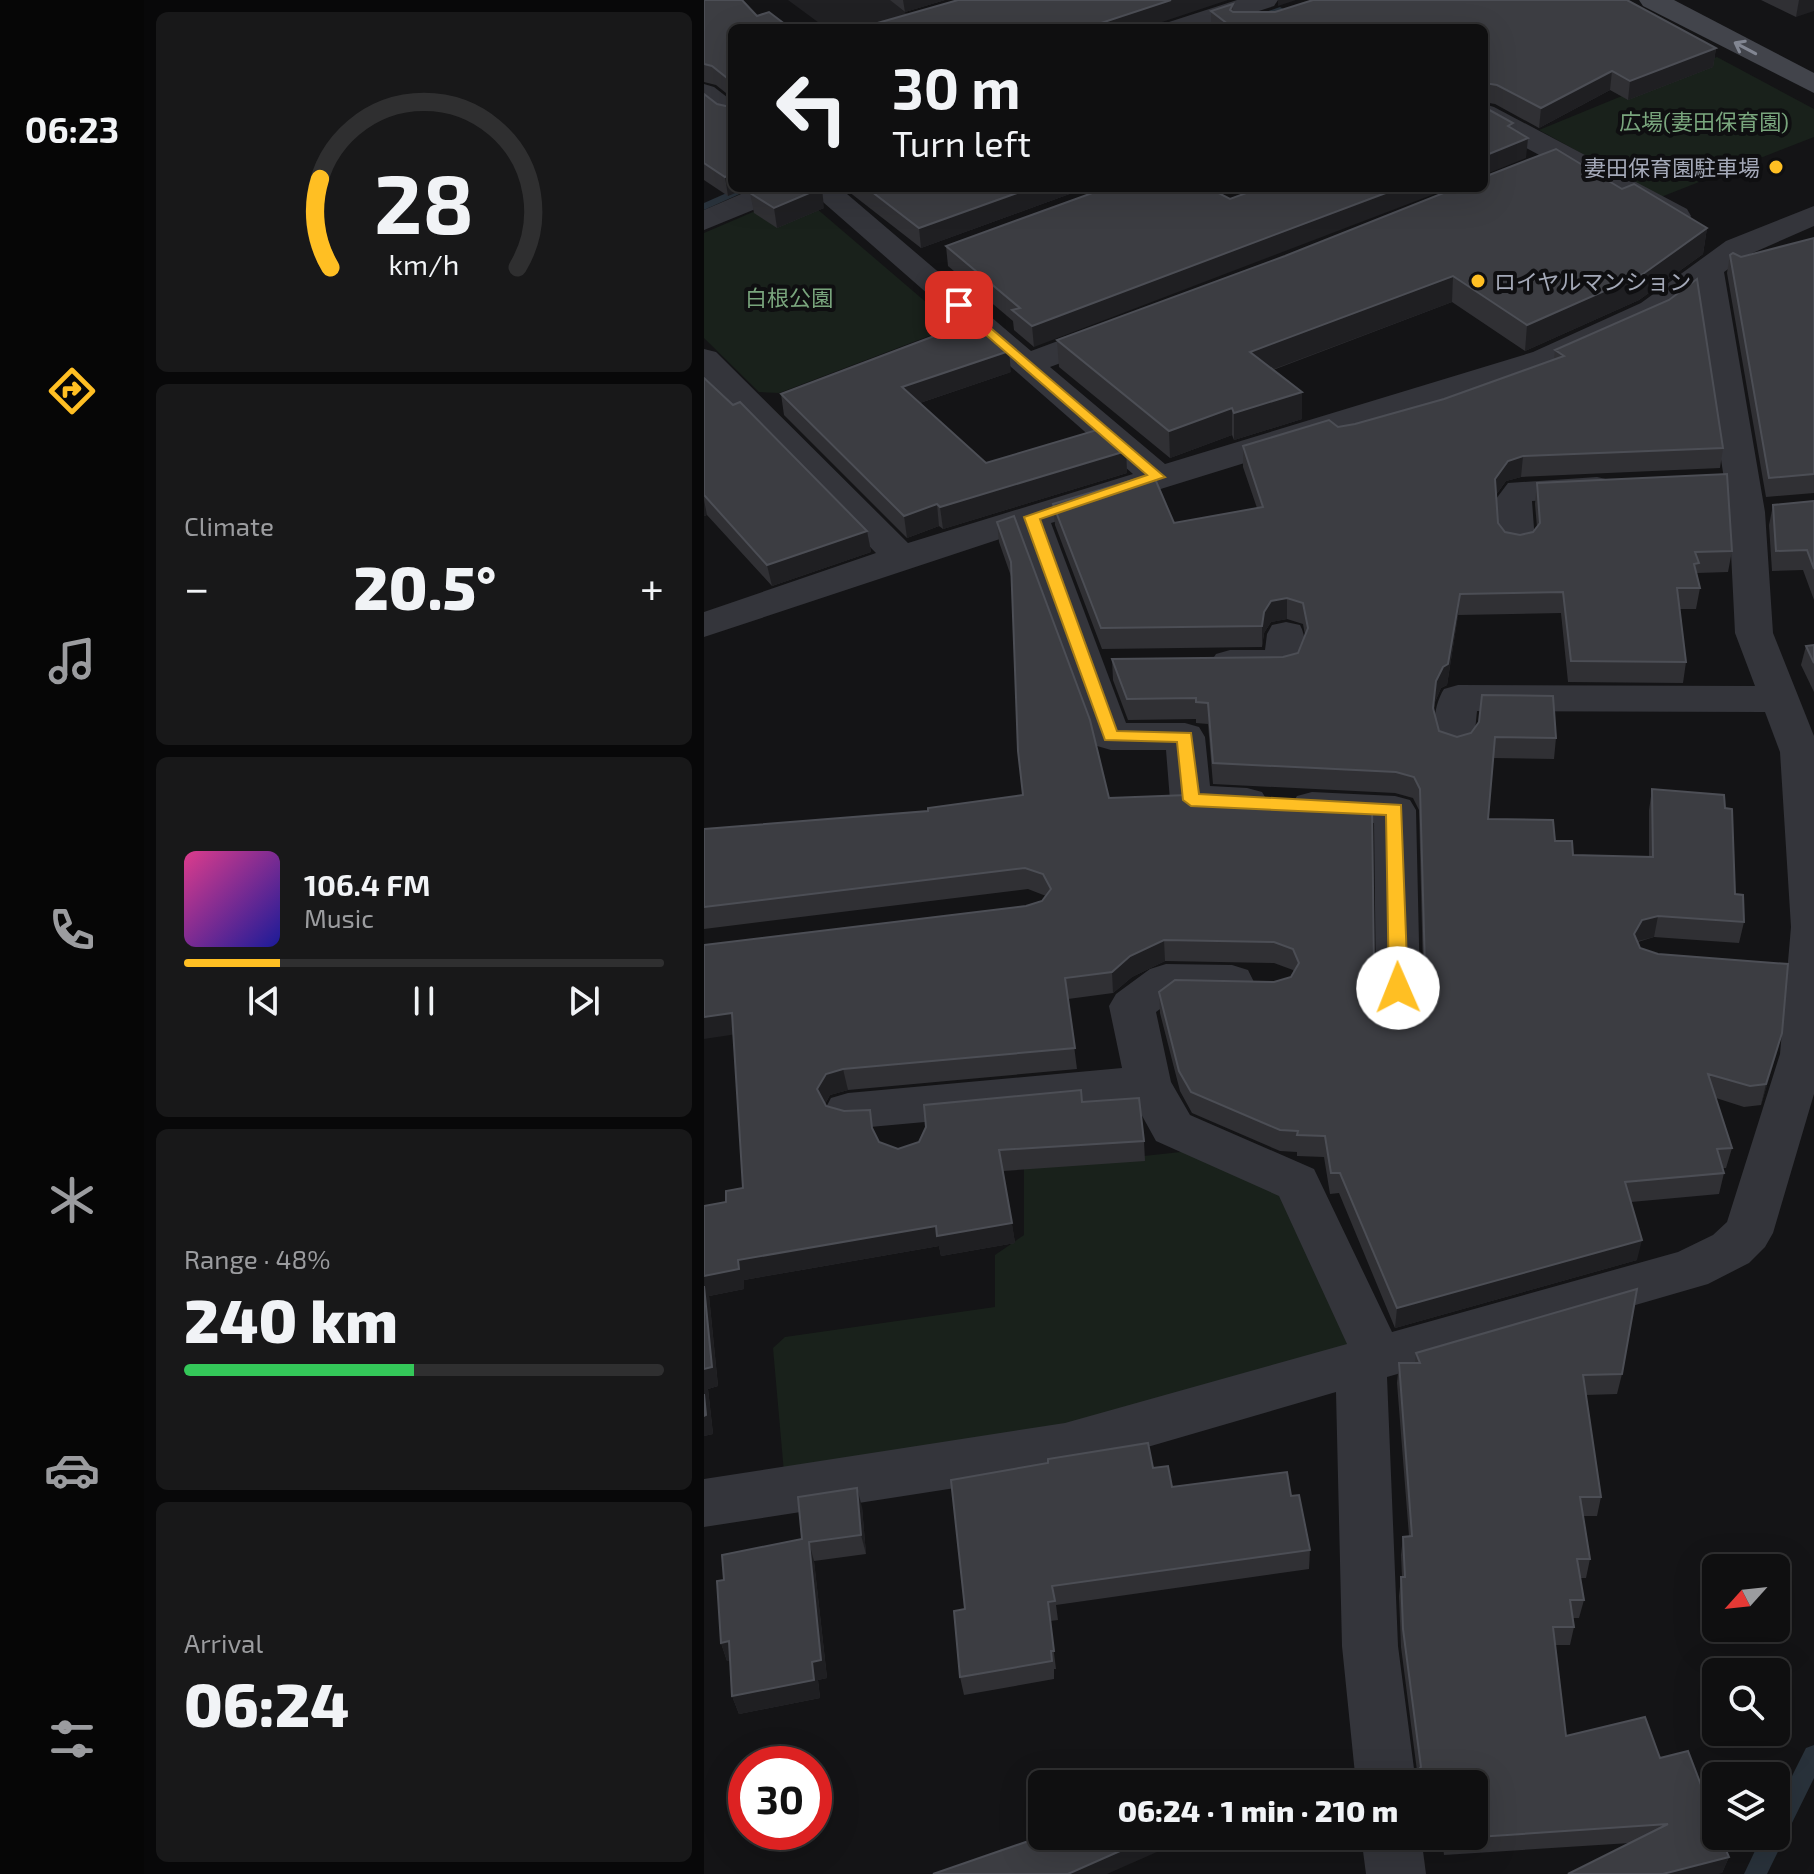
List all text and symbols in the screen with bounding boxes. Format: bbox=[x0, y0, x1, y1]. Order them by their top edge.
one-way arrow bbox=[1733, 39, 1757, 55]
text: 30 m bbox=[892, 53, 1021, 120]
icon: left bbox=[760, 56, 864, 160]
text: 06:23 bbox=[25, 107, 119, 150]
park label: 広場(妻田保育園) bbox=[1619, 108, 1789, 134]
text: Turn left bbox=[892, 121, 1031, 164]
text: 28 bbox=[374, 151, 474, 251]
place label: 妻田保育園駐車場 bbox=[1584, 154, 1760, 180]
marker: 妻田保育園駐車場 bbox=[1767, 158, 1785, 176]
text: km/h bbox=[389, 246, 459, 281]
place label: ロイヤルマンション bbox=[1494, 268, 1691, 294]
pin bbox=[925, 271, 993, 339]
marker: ロイヤルマンション bbox=[1469, 272, 1487, 290]
icon: arrive bbox=[937, 283, 981, 327]
park label: 白根公園 bbox=[745, 284, 833, 310]
icon: directions bbox=[44, 363, 100, 419]
text: Climate bbox=[184, 510, 274, 541]
text: 20.5° bbox=[353, 550, 496, 622]
text: − bbox=[184, 560, 210, 613]
text: + bbox=[640, 560, 664, 613]
icon: music bbox=[44, 633, 100, 689]
text: 106.4 FM bbox=[304, 866, 431, 902]
icon: phone bbox=[44, 902, 100, 958]
text: Music bbox=[304, 902, 374, 933]
position arrow bbox=[1356, 946, 1440, 1030]
icon: previous bbox=[242, 979, 286, 1023]
icon: pause bbox=[402, 979, 446, 1023]
icon: next bbox=[562, 979, 606, 1023]
icon: climate bbox=[44, 1172, 100, 1228]
text: Range · 48% bbox=[184, 1243, 331, 1274]
text: 240 km bbox=[184, 1283, 398, 1355]
icon: car bbox=[44, 1442, 100, 1498]
north arrow bbox=[1702, 1554, 1790, 1642]
map controls bbox=[1702, 1554, 1790, 1850]
text: Arrival bbox=[184, 1627, 263, 1658]
button: search bbox=[1702, 1658, 1790, 1746]
text: 06:24 bbox=[184, 1667, 349, 1739]
icon: filters bbox=[44, 1711, 100, 1767]
speed limit sign: 30 bbox=[728, 1746, 832, 1850]
button: layers bbox=[1702, 1762, 1790, 1850]
text: 06:24 · 1 min · 210 m bbox=[1118, 1792, 1398, 1828]

